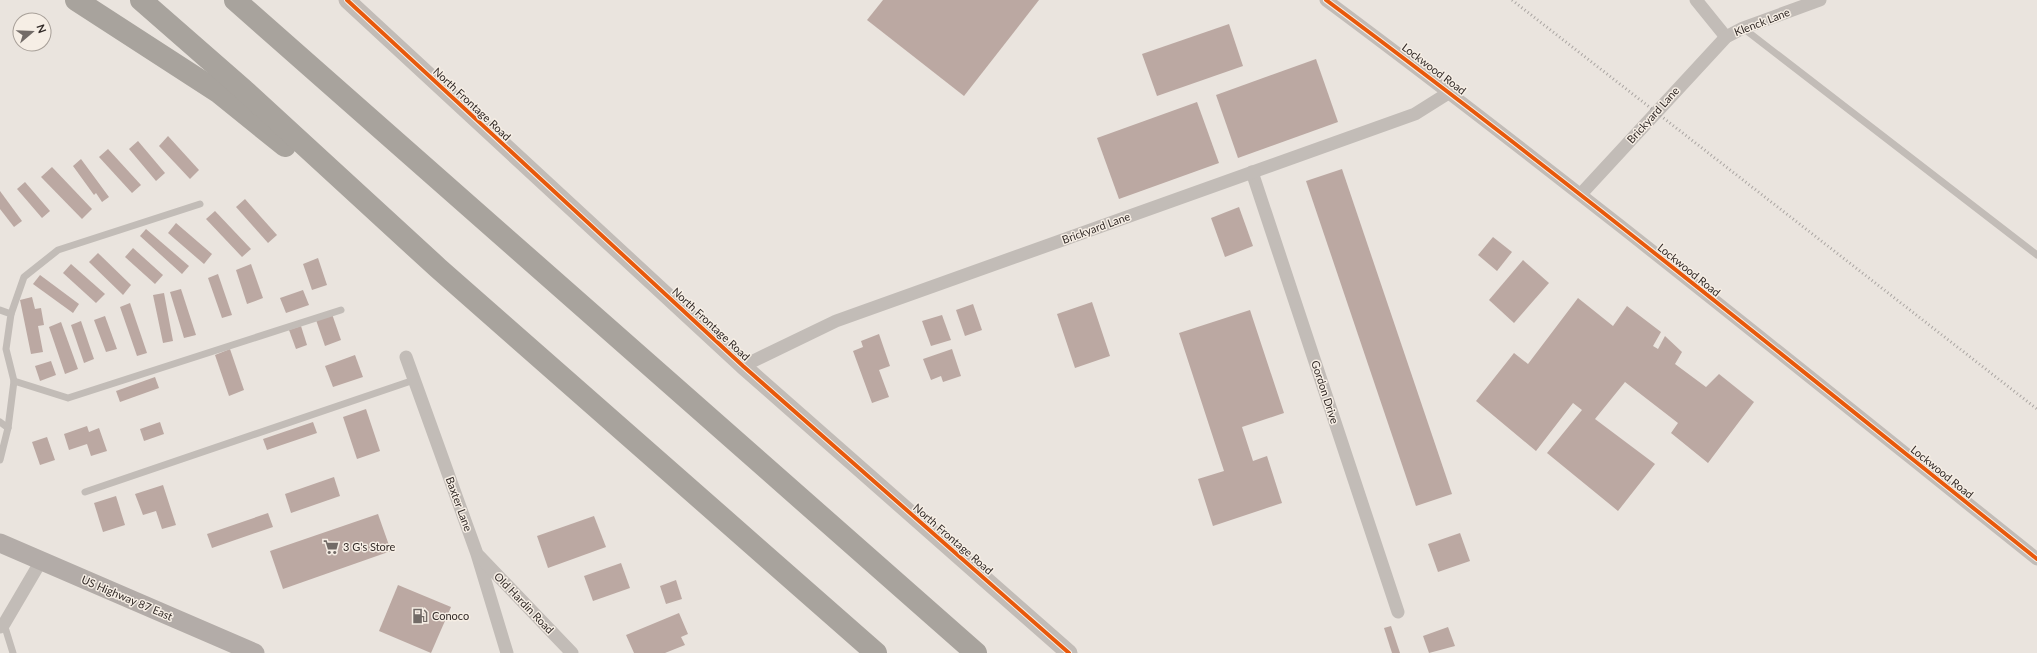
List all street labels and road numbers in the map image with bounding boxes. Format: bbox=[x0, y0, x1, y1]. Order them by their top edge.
street label: Klenck Lane bbox=[1732, 5, 1792, 38]
street label: Lockwood Road bbox=[1400, 40, 1469, 97]
street label: North Frontage Road bbox=[431, 64, 514, 143]
street label: Brickyard Lane bbox=[1624, 84, 1681, 146]
street label: Brickyard Lane bbox=[1060, 209, 1132, 246]
street label: Lockwood Road bbox=[1655, 240, 1723, 299]
street label: North Frontage Road bbox=[670, 284, 753, 363]
street label: Gordon Drive bbox=[1309, 359, 1342, 425]
street label: Lockwood Road bbox=[1908, 442, 1976, 501]
street label: Baxter Lane bbox=[444, 475, 475, 533]
street label: North Frontage Road bbox=[911, 500, 996, 577]
street label: Old Hardin Road bbox=[492, 569, 557, 636]
street label: US Highway 87 East bbox=[80, 572, 175, 623]

